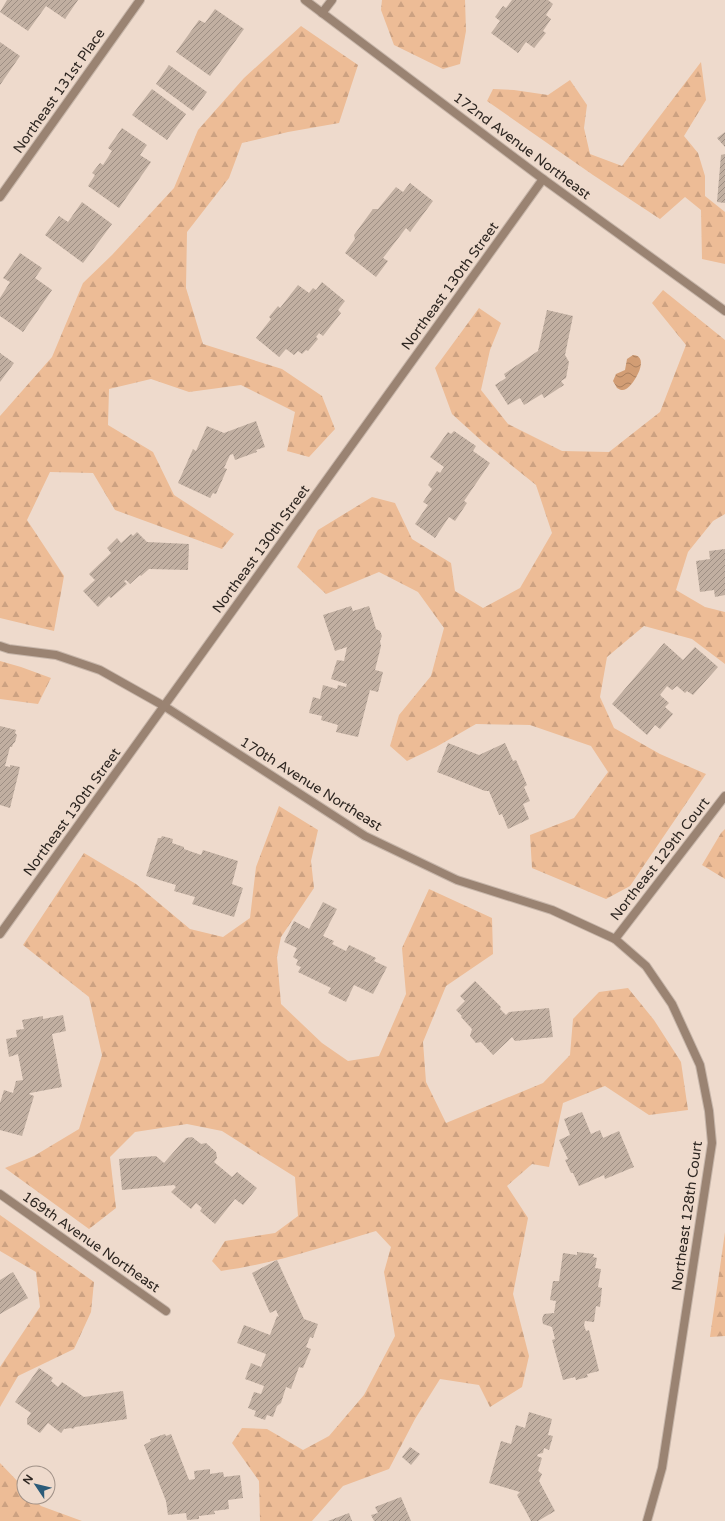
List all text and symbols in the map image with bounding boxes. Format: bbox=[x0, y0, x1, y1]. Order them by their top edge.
street label: Northeast 131st Place bbox=[10, 25, 109, 157]
street label: 172nd Avenue Northeast bbox=[450, 89, 595, 204]
street label: Northeast 130th Street bbox=[398, 218, 503, 353]
street label: Northeast 130th Street bbox=[209, 481, 314, 616]
street label: 170th Avenue Northeast bbox=[237, 733, 386, 835]
street label: Northeast 130th Street bbox=[20, 744, 125, 879]
street label: Northeast 129th Court bbox=[607, 794, 714, 924]
street label: Northeast 128th Court bbox=[668, 1139, 706, 1292]
street label: 169th Avenue Northeast bbox=[19, 1188, 164, 1296]
north arrow bbox=[16, 1465, 56, 1505]
text: N bbox=[20, 1472, 36, 1487]

